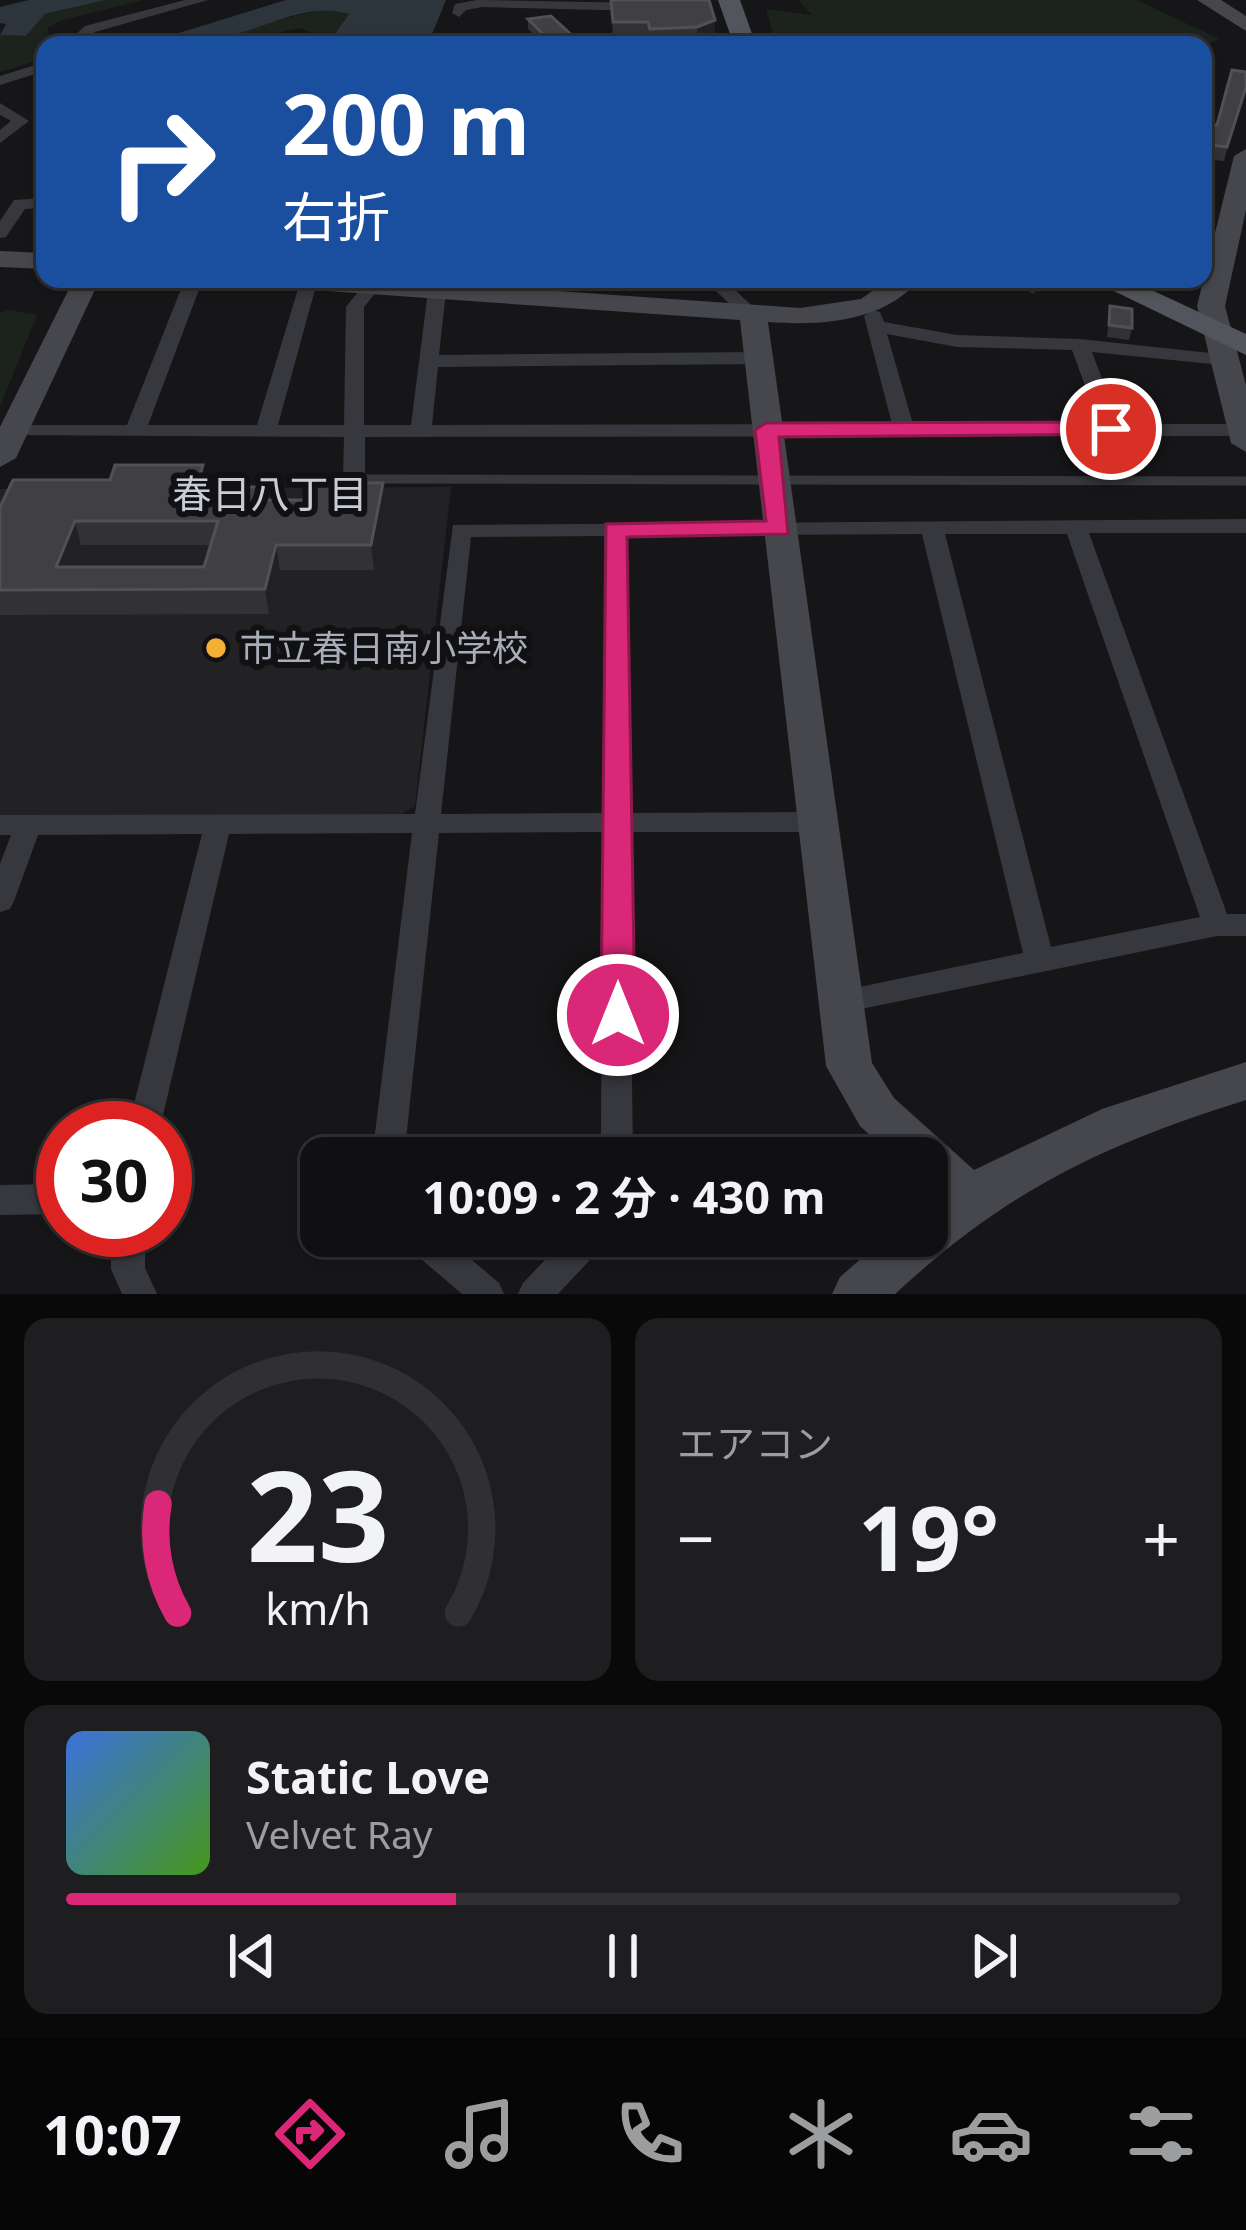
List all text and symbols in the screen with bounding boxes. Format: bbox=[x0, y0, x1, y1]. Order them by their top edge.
text: 200 m bbox=[282, 65, 530, 180]
icon: right bbox=[84, 84, 240, 240]
text: 右折 bbox=[282, 179, 390, 253]
pin bbox=[1060, 378, 1162, 480]
icon: arrive bbox=[1078, 396, 1144, 462]
district label: 春日八丁目 bbox=[172, 466, 368, 519]
place label: 市立春日南小学校 bbox=[240, 623, 528, 672]
marker: 市立春日南小学校 bbox=[203, 635, 229, 661]
position arrow bbox=[555, 952, 681, 1078]
speed limit sign: 30 bbox=[36, 1101, 192, 1257]
text: 10:09 · 2 分 · 430 m bbox=[423, 1166, 825, 1227]
text: エアコン bbox=[677, 1416, 833, 1469]
text: 23 bbox=[246, 1429, 389, 1599]
text: 19° bbox=[858, 1475, 999, 1597]
text: − bbox=[677, 1492, 715, 1582]
text: + bbox=[1142, 1492, 1180, 1582]
text: km/h bbox=[265, 1578, 370, 1637]
text: Static Love bbox=[246, 1746, 490, 1807]
text: Velvet Ray bbox=[246, 1807, 433, 1860]
icon: previous bbox=[219, 1923, 285, 1989]
icon: pause bbox=[590, 1923, 656, 1989]
icon: next bbox=[961, 1923, 1027, 1989]
icon: directions bbox=[268, 2092, 352, 2176]
icon: music bbox=[438, 2092, 522, 2176]
icon: phone bbox=[608, 2092, 692, 2176]
icon: climate bbox=[779, 2092, 863, 2176]
icon: car bbox=[949, 2092, 1033, 2176]
icon: filters bbox=[1119, 2092, 1203, 2176]
text: 10:07 bbox=[43, 2097, 182, 2171]

